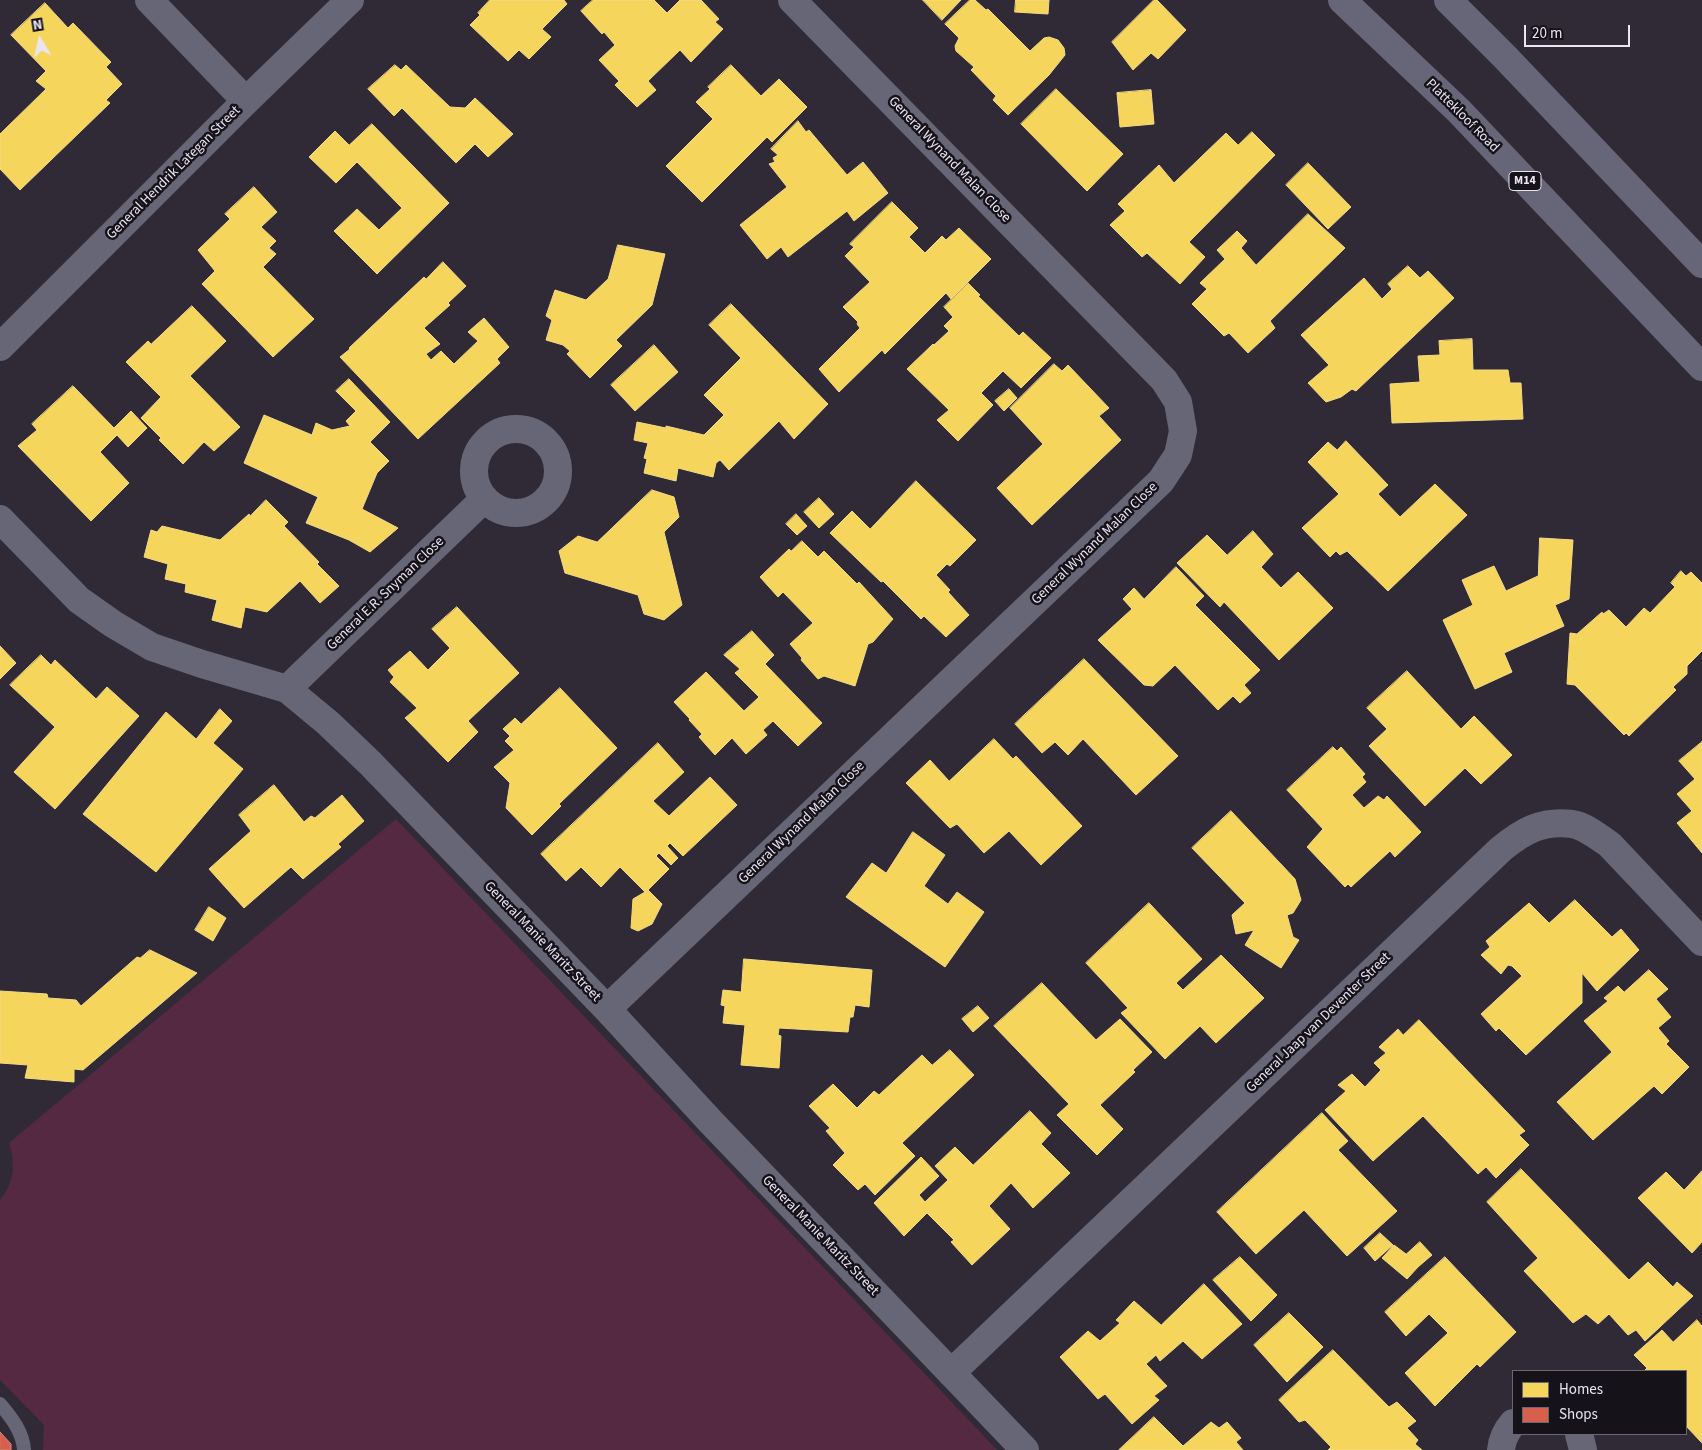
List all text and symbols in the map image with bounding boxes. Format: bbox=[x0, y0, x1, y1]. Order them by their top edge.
north arrow bbox=[15, 15, 65, 65]
text: N bbox=[31, 15, 44, 36]
scale bar bbox=[1527, 15, 1633, 47]
text: 20 m bbox=[1532, 23, 1562, 44]
street label: Plattekloof Road bbox=[1422, 76, 1502, 156]
street label: General Wynand Malan Close bbox=[884, 93, 1014, 227]
street label: General Hendrik Lategan Street bbox=[104, 103, 244, 243]
road number: M14 bbox=[1509, 172, 1541, 190]
street label: General Wynand Malan Close bbox=[1028, 479, 1162, 609]
street label: General E.R. Snyman Close bbox=[324, 534, 448, 654]
street label: General Wynand Malan Close bbox=[735, 758, 869, 888]
street label: General Manie Maritz Street bbox=[480, 879, 604, 1005]
street label: General Jaap van Deventer Street bbox=[1243, 949, 1395, 1097]
street label: General Manie Maritz Street bbox=[758, 1173, 882, 1299]
legend bbox=[1512, 1370, 1687, 1435]
text: Homes bbox=[1559, 1379, 1603, 1400]
text: Shops bbox=[1559, 1404, 1598, 1425]

